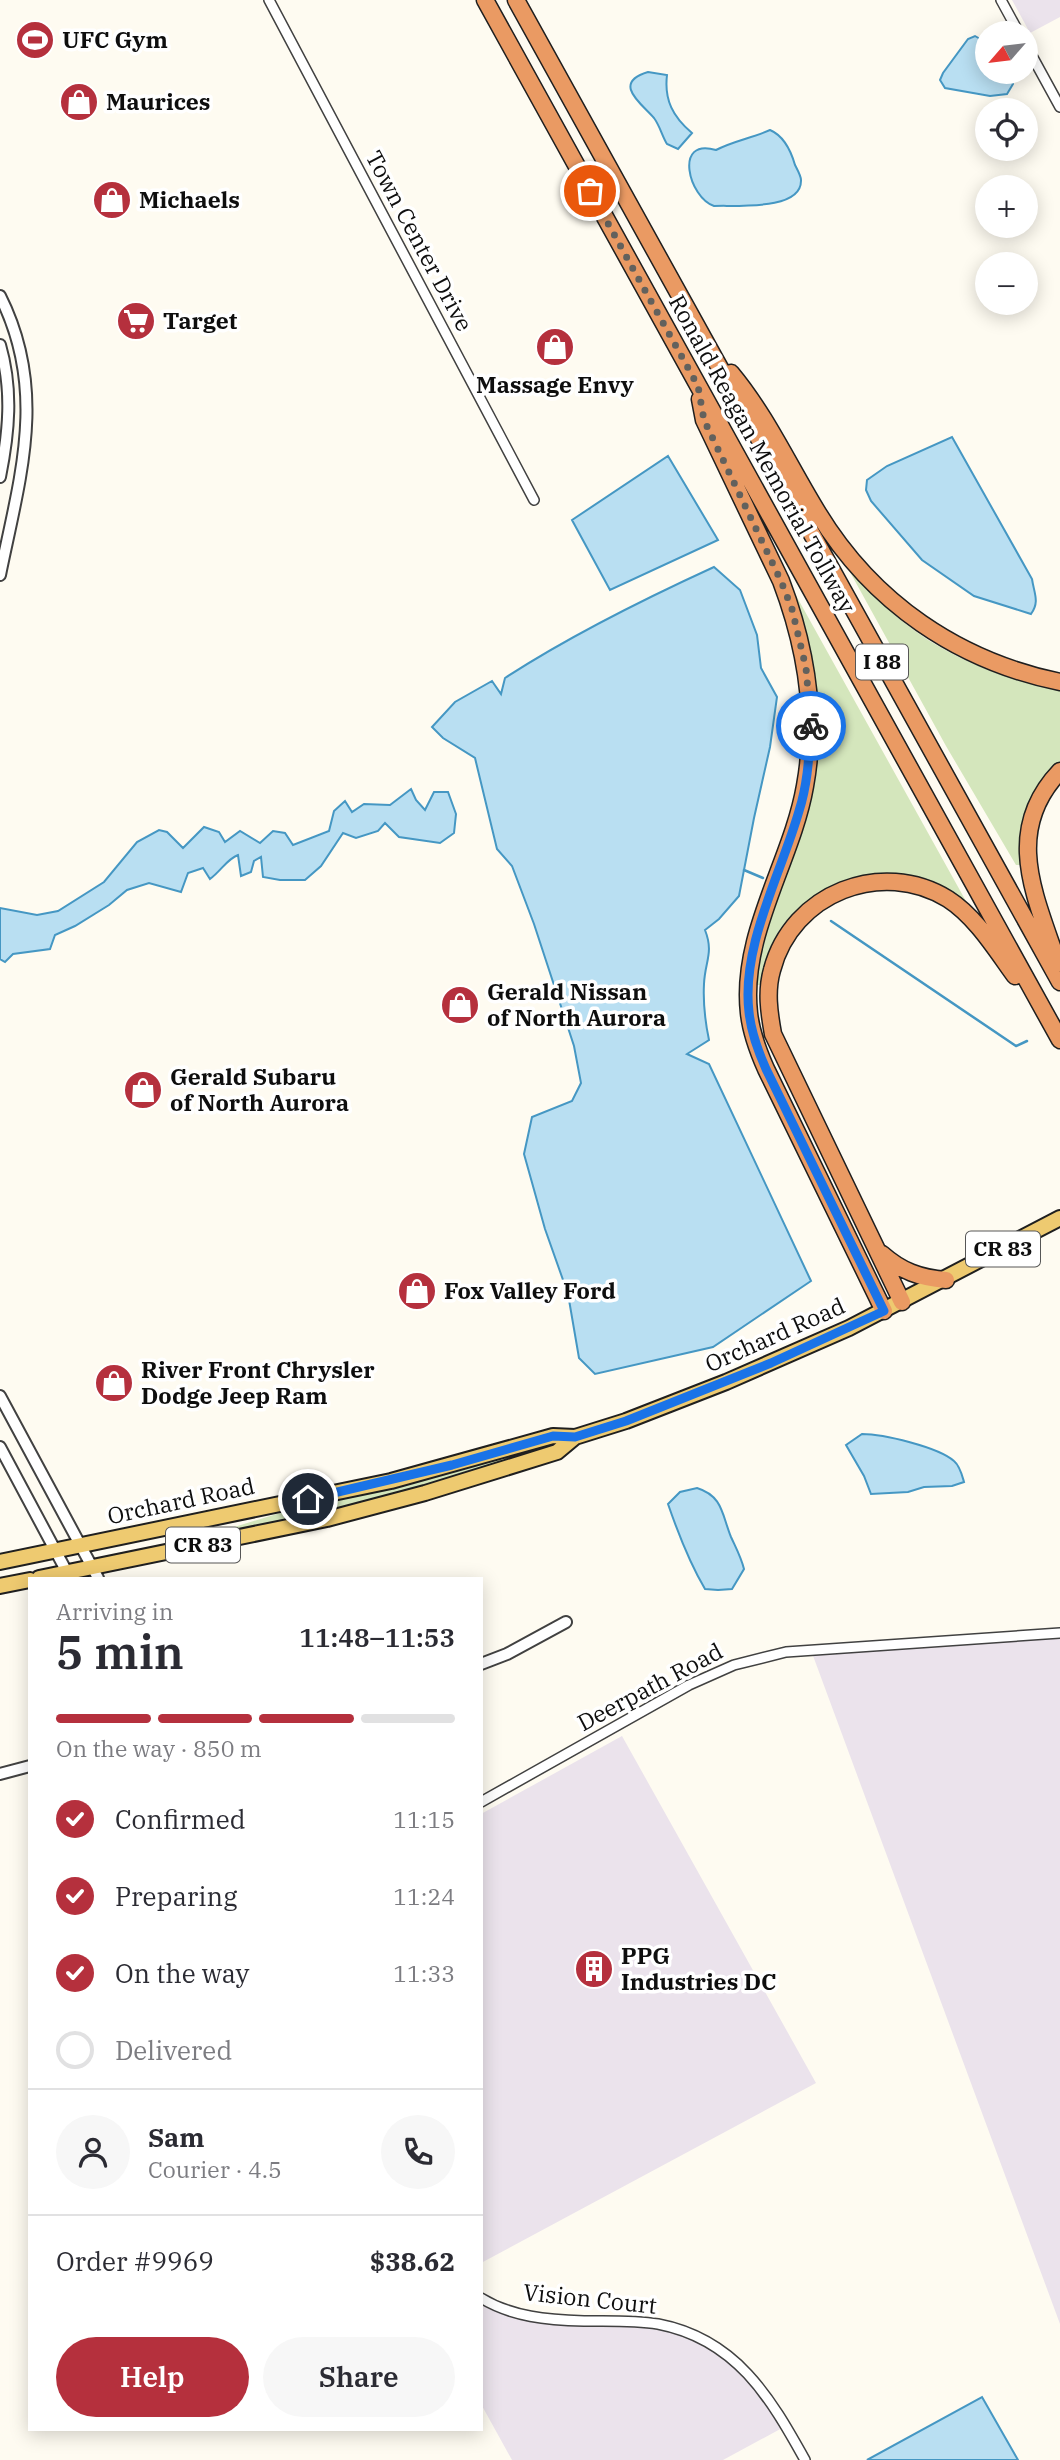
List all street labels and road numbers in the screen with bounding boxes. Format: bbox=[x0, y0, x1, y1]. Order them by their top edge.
street label: Town Center Drive bbox=[360, 145, 480, 336]
street label: Ronald Reagan Memorial Tollway bbox=[663, 289, 863, 619]
road number: I 88 bbox=[856, 644, 908, 680]
road number: CR 83 bbox=[966, 1232, 1040, 1266]
street label: Orchard Road bbox=[700, 1290, 849, 1378]
street label: Orchard Road bbox=[104, 1470, 257, 1530]
road number: CR 83 bbox=[166, 1528, 240, 1562]
street label: Deerpath Road bbox=[572, 1635, 727, 1737]
street label: Vision Court bbox=[522, 2276, 658, 2320]

